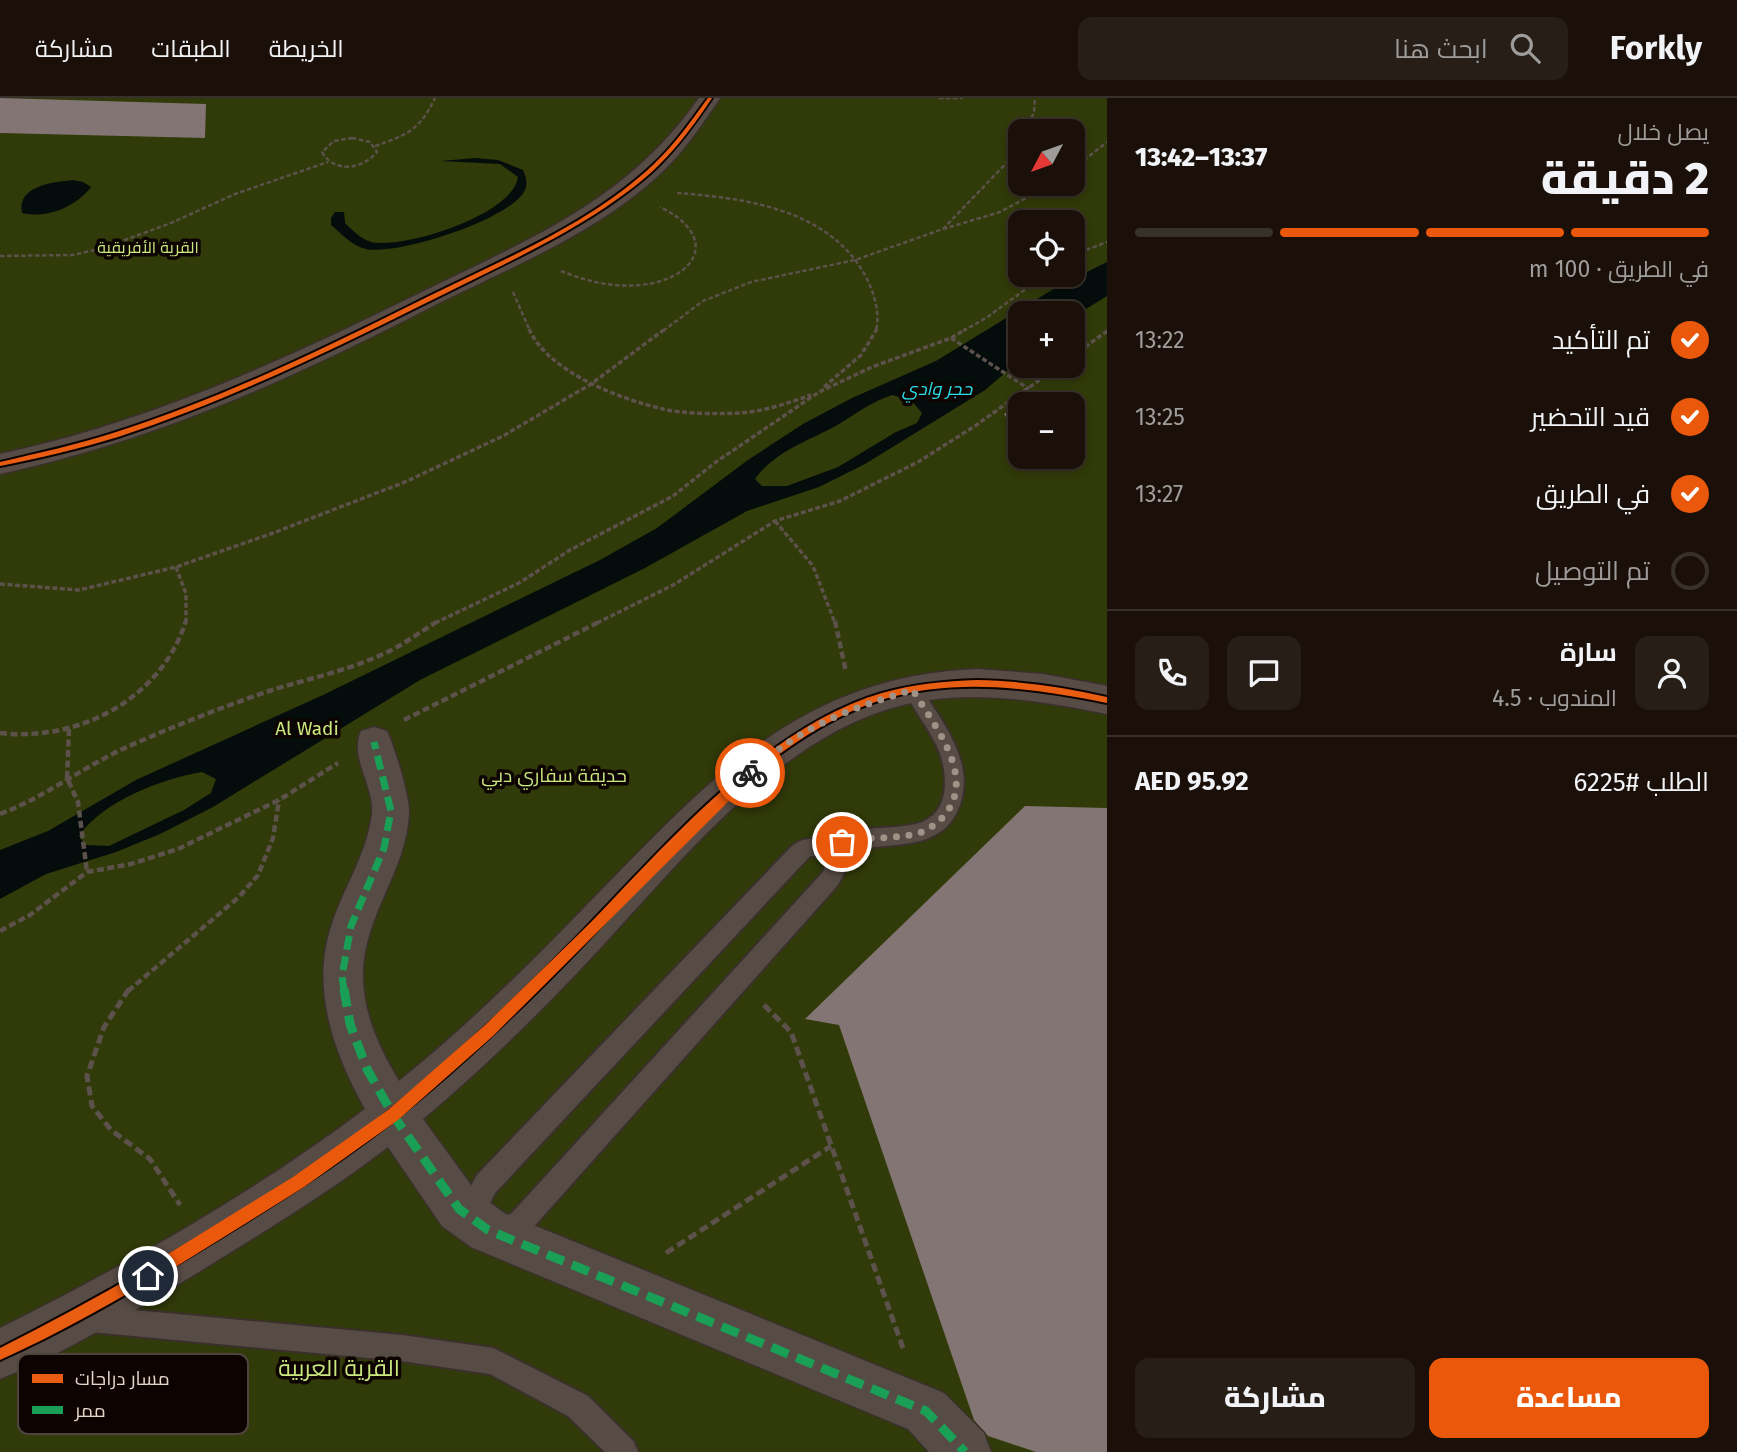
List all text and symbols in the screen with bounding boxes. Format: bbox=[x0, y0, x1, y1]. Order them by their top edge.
search box bbox=[1078, 17, 1568, 80]
text: Forkly bbox=[1610, 28, 1702, 68]
icon: search bbox=[1506, 29, 1544, 67]
text: ابحث هنا bbox=[1394, 34, 1488, 65]
text: مشاركة bbox=[35, 35, 113, 63]
text: الطبقات bbox=[151, 35, 231, 63]
text: الخريطة bbox=[269, 35, 344, 63]
text: يصل خلال bbox=[1618, 118, 1709, 146]
north arrow bbox=[1008, 119, 1085, 196]
map controls bbox=[1008, 119, 1085, 469]
text: 13:37–13:42 bbox=[1135, 142, 1267, 173]
text: 2 دقيقة bbox=[1541, 151, 1709, 206]
button: locate bbox=[1008, 210, 1085, 287]
park label: القرية الأفريقية bbox=[97, 238, 199, 257]
text: في الطريق · 100 m bbox=[1529, 255, 1709, 283]
button: + bbox=[1008, 301, 1085, 378]
icon: check bbox=[1671, 321, 1709, 359]
text: تم التأكيد bbox=[1552, 325, 1650, 356]
text: 13:22 bbox=[1135, 326, 1185, 354]
water label: حجر وادي bbox=[902, 378, 973, 403]
button: − bbox=[1008, 392, 1085, 469]
icon: check bbox=[1671, 398, 1709, 436]
text: قيد التحضير bbox=[1531, 402, 1650, 433]
text: 13:25 bbox=[1135, 403, 1185, 431]
icon: check bbox=[1671, 475, 1709, 513]
text: في الطريق bbox=[1536, 479, 1650, 510]
text: 13:27 bbox=[1135, 480, 1183, 508]
text: تم التوصيل bbox=[1535, 556, 1650, 587]
button: phone bbox=[1135, 636, 1209, 710]
button: chat bbox=[1227, 636, 1301, 710]
button: person bbox=[1635, 636, 1709, 710]
text: سارة bbox=[1560, 637, 1617, 668]
text: المندوب · 4.5 bbox=[1492, 684, 1617, 712]
park label: Al Wadi bbox=[275, 717, 339, 740]
courier bbox=[715, 738, 785, 808]
icon: bike bbox=[731, 754, 769, 792]
park label: حديقة سفاري دبي bbox=[481, 764, 627, 790]
text: AED 95.92 bbox=[1135, 766, 1249, 797]
text: الطلب #6225 bbox=[1573, 767, 1709, 798]
pin bbox=[812, 812, 872, 872]
icon: bag bbox=[823, 823, 861, 861]
pin bbox=[118, 1246, 178, 1306]
icon: home bbox=[129, 1257, 167, 1295]
legend bbox=[18, 1354, 248, 1434]
park label: القرية العربية bbox=[278, 1354, 400, 1382]
button: مشاركة bbox=[1135, 1358, 1415, 1438]
button: مساعدة bbox=[1429, 1358, 1709, 1438]
text: مسار دراجات bbox=[75, 1367, 170, 1390]
text: ممر bbox=[74, 1399, 106, 1422]

